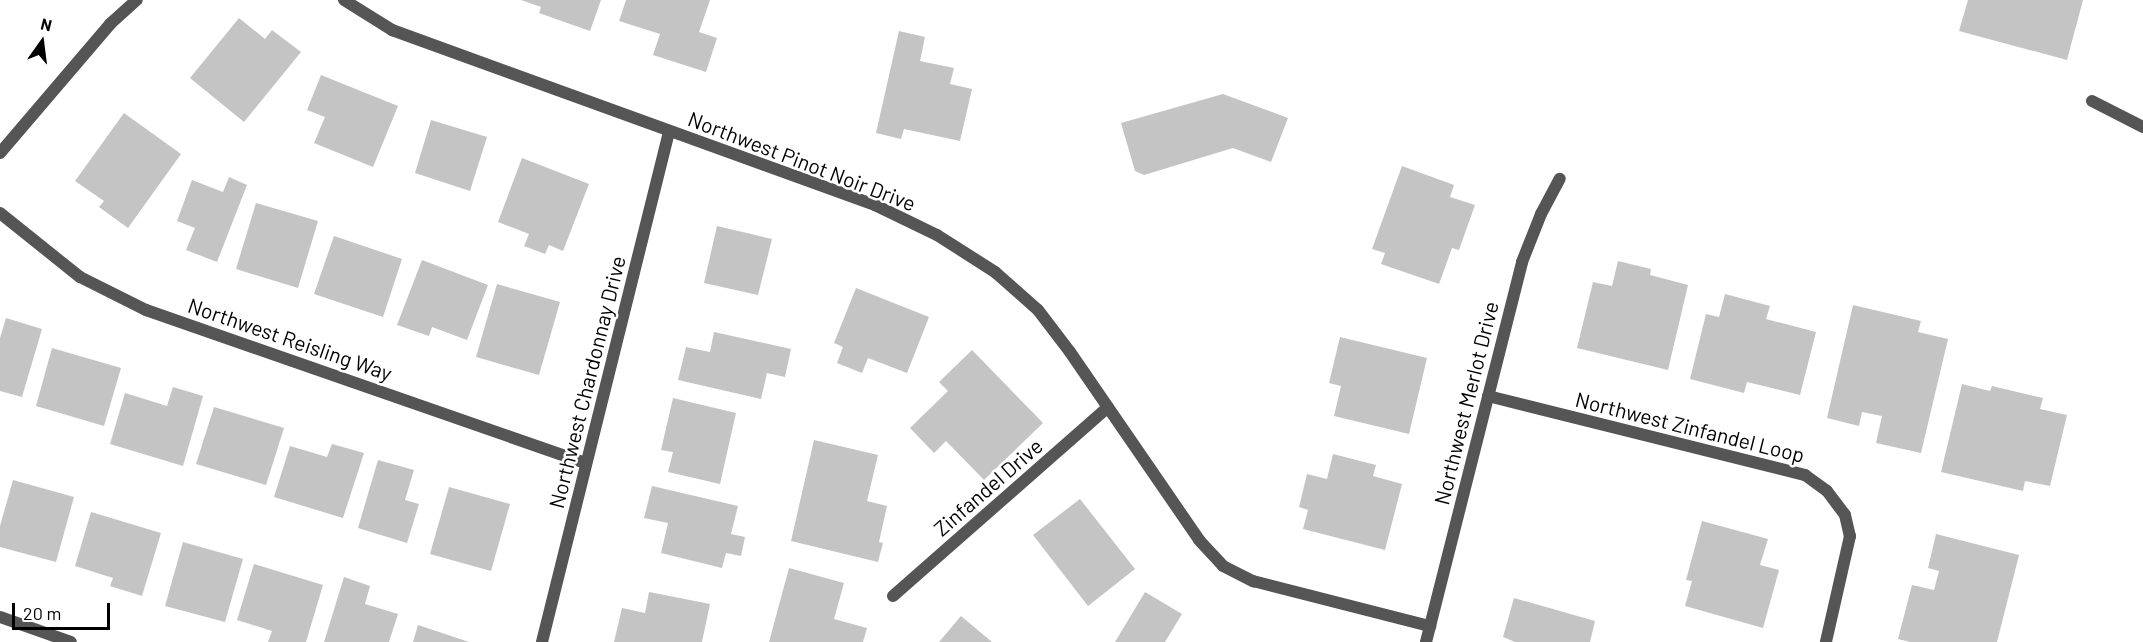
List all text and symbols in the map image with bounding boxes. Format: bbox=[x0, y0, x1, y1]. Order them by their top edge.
north arrow bbox=[12, 12, 72, 72]
text: N bbox=[39, 14, 54, 35]
street label: Northwest Pinot Noir Drive bbox=[685, 106, 919, 216]
street label: Northwest Chardonnay Drive bbox=[543, 253, 631, 511]
street label: Northwest Reisling Way bbox=[185, 292, 395, 386]
street label: Northwest Merlot Drive bbox=[1429, 299, 1503, 507]
street label: Northwest Zinfandel Loop bbox=[1573, 386, 1807, 468]
street label: Zinfandel Drive bbox=[929, 433, 1047, 541]
scale bar bbox=[15, 591, 112, 629]
text: 20 m bbox=[23, 602, 61, 624]

